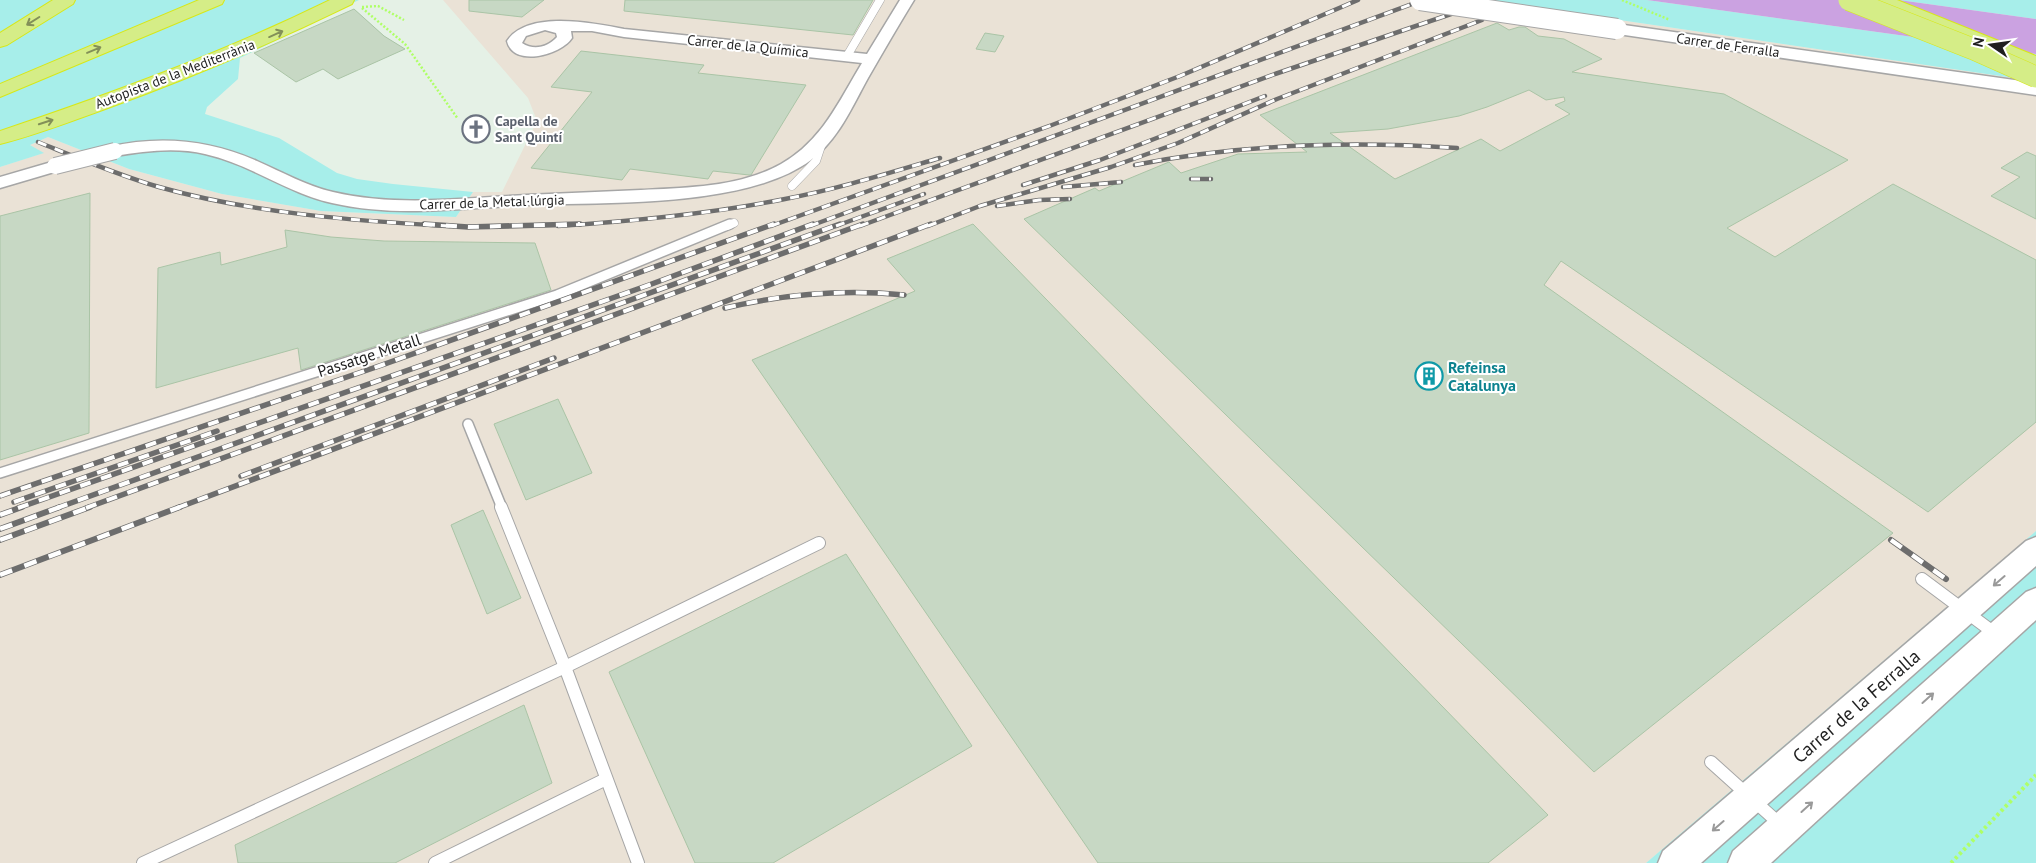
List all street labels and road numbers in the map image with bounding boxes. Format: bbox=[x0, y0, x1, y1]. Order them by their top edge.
street label: Carrer de Ferralla bbox=[1675, 29, 1781, 61]
street label: Carrer de la Química bbox=[686, 31, 810, 61]
street label: Autopista de la Mediterrània bbox=[93, 35, 257, 113]
street label: Carrer de la Metal·lúrgia bbox=[419, 190, 565, 214]
street label: Passatge Metall bbox=[315, 329, 423, 381]
street label: Carrer de la Ferralla bbox=[1787, 644, 1925, 768]

